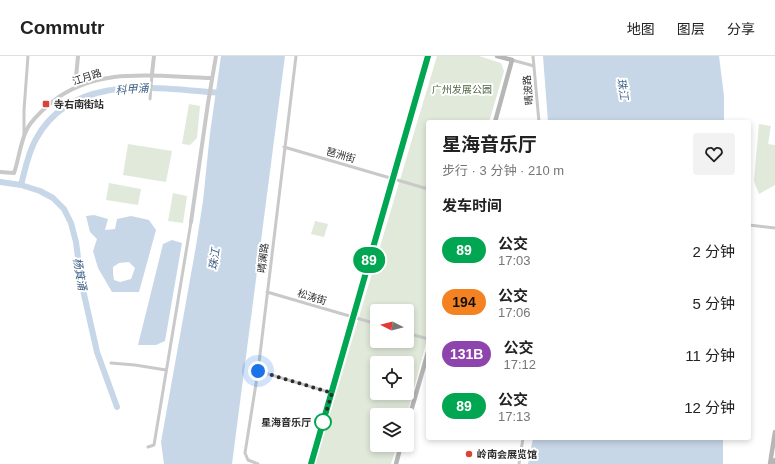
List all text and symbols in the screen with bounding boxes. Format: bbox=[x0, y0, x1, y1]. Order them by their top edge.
text: Commutr bbox=[20, 17, 104, 38]
text: 地图 bbox=[627, 21, 655, 37]
text: 图层 bbox=[677, 21, 705, 37]
text: 分享 bbox=[727, 21, 755, 37]
street label: 江月路 bbox=[71, 67, 103, 87]
street label: 晴波路 bbox=[521, 75, 535, 105]
water label: 珠江 bbox=[615, 77, 631, 102]
water label: 科甲涌 bbox=[115, 82, 151, 96]
park label: 广州发展公园 bbox=[432, 84, 492, 95]
marker: 寺右南街站 bbox=[41, 99, 51, 109]
place label: 寺右南街站 bbox=[54, 99, 104, 110]
button: heart bbox=[693, 133, 735, 175]
text: 星海音乐厅 bbox=[442, 134, 537, 155]
street label: 琶洲街 bbox=[325, 146, 357, 164]
text: 步行 · 3 分钟 · 210 m bbox=[442, 163, 564, 178]
text: 发车时间 bbox=[442, 197, 502, 214]
text: 公交 bbox=[498, 235, 528, 252]
street label: 晴澜路 bbox=[256, 242, 270, 274]
text: 89 bbox=[456, 242, 472, 258]
text: 2 分钟 bbox=[692, 243, 735, 260]
water label: 珠江 bbox=[207, 246, 222, 271]
line badge: 89 bbox=[351, 247, 387, 273]
text: 89 bbox=[361, 252, 377, 268]
text: 17:03 bbox=[498, 253, 531, 268]
water label: 杨箕涌 bbox=[71, 257, 89, 293]
street label: 松涛街 bbox=[296, 287, 328, 307]
text: 公交 bbox=[498, 287, 528, 304]
text: 194 bbox=[452, 294, 476, 310]
text: 5 分钟 bbox=[692, 295, 735, 312]
north arrow bbox=[370, 304, 414, 348]
map controls bbox=[370, 304, 414, 452]
text: 17:06 bbox=[498, 305, 531, 320]
text: 公交 bbox=[503, 339, 533, 356]
text: 131B bbox=[450, 346, 483, 362]
text: 11 分钟 bbox=[685, 347, 735, 364]
button: locate bbox=[370, 356, 414, 400]
text: 17:12 bbox=[503, 357, 536, 372]
your location bbox=[248, 361, 268, 381]
text: 公交 bbox=[498, 391, 528, 408]
text: 89 bbox=[456, 398, 472, 414]
text: 12 分钟 bbox=[684, 399, 735, 416]
button: layers bbox=[370, 408, 414, 452]
text: 17:13 bbox=[498, 409, 531, 424]
marker: 星海音乐厅 bbox=[314, 413, 332, 431]
place label: 星海音乐厅 bbox=[261, 417, 311, 428]
place label: 岭南会展览馆 bbox=[477, 448, 537, 460]
marker: 岭南会展览馆 bbox=[464, 449, 474, 459]

